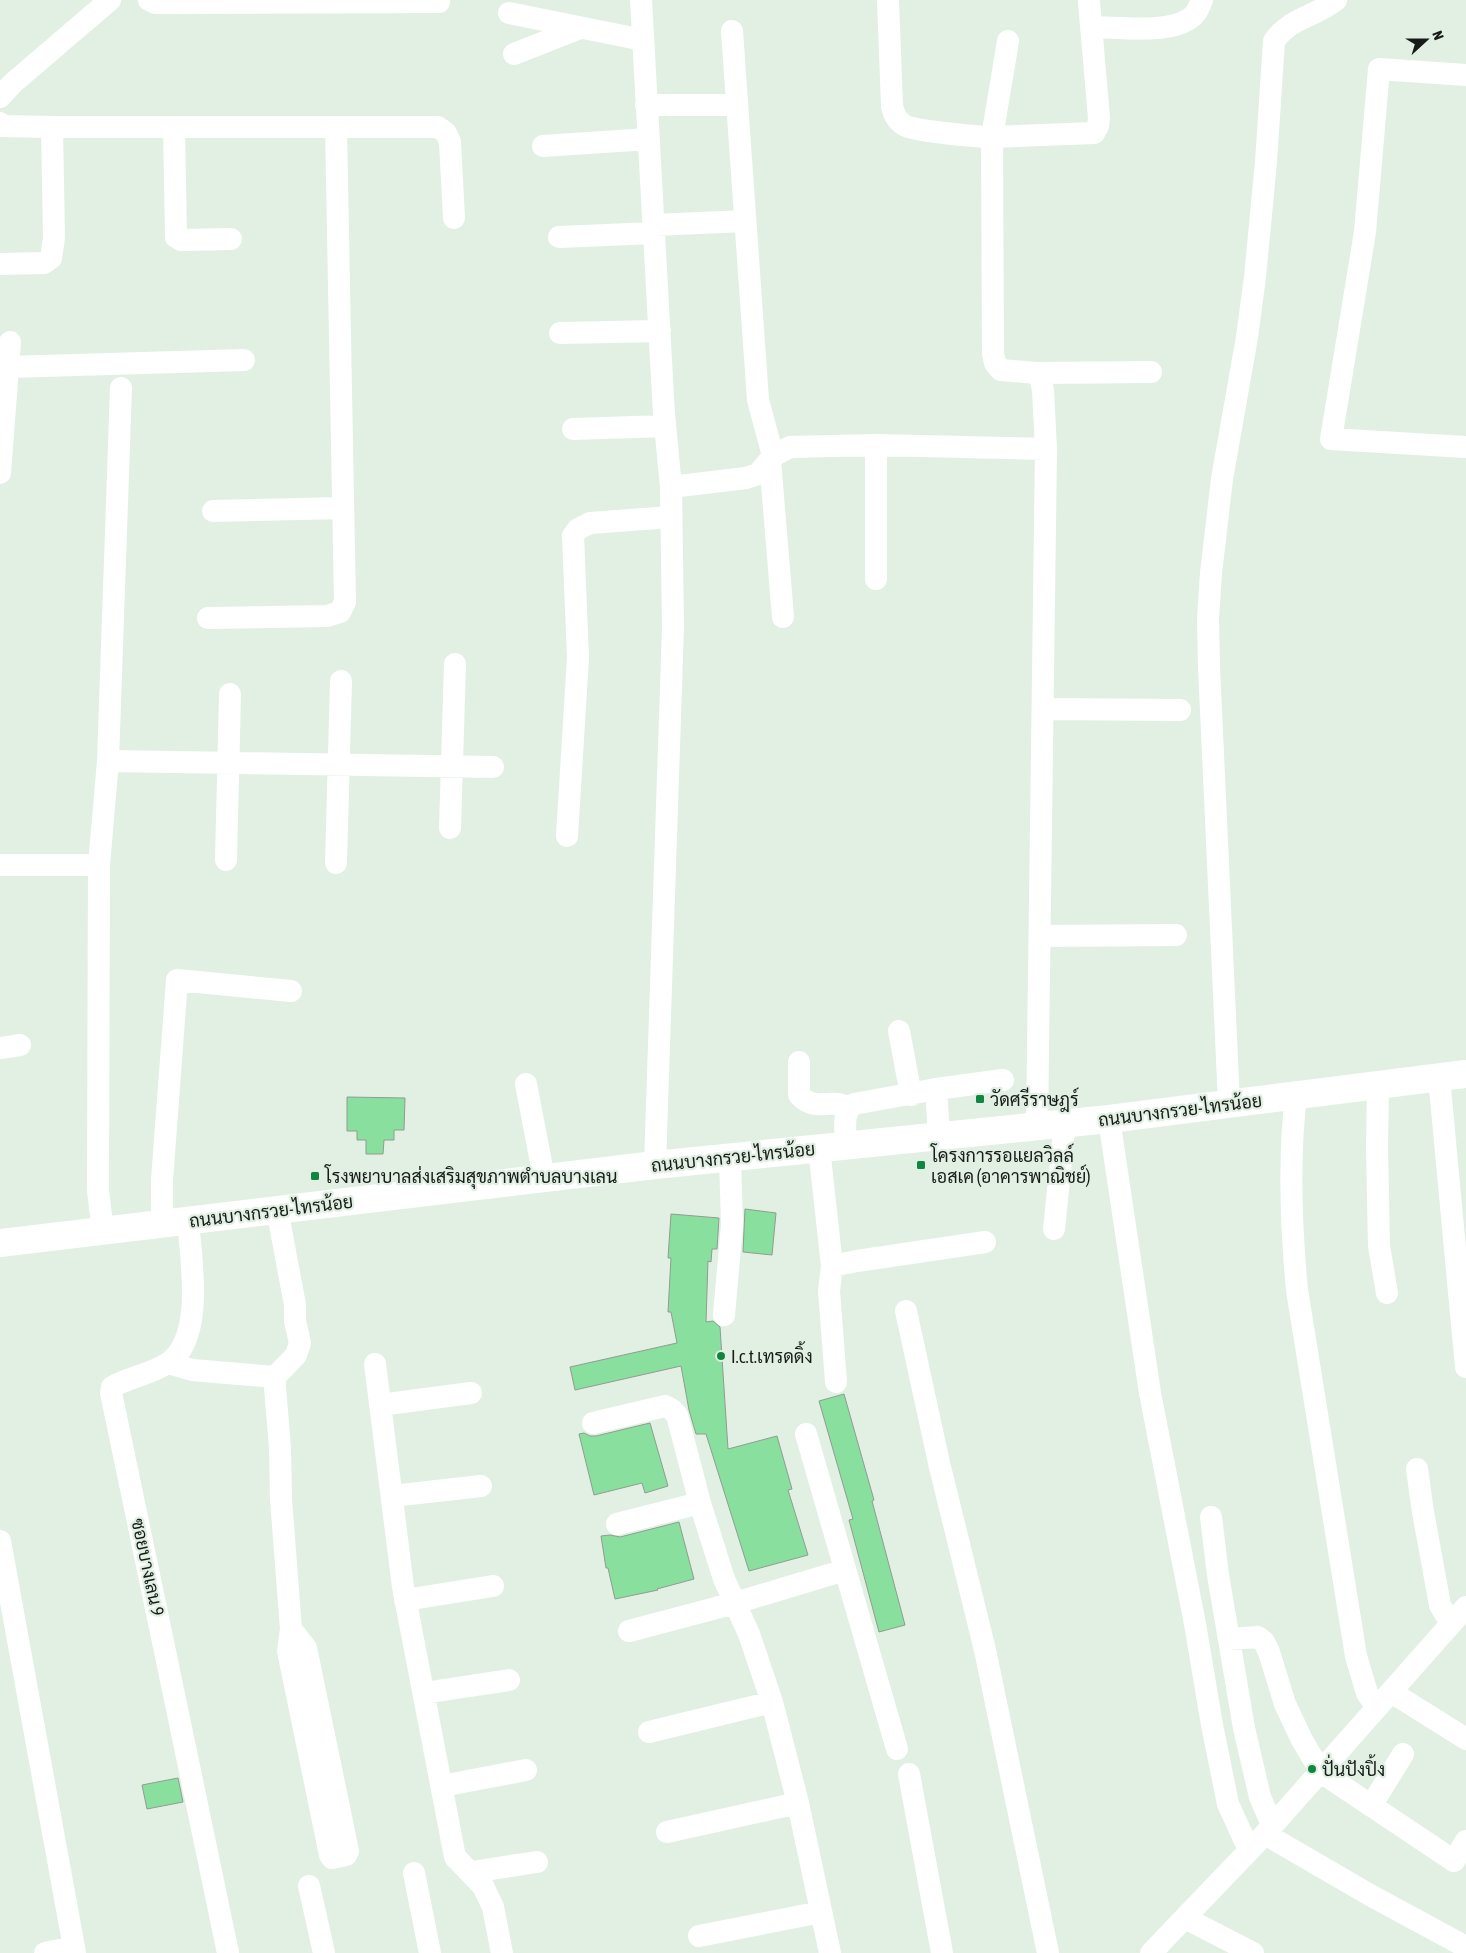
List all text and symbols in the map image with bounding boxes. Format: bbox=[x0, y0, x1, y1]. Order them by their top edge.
north arrow bbox=[1401, 15, 1451, 65]
text: N bbox=[1429, 29, 1447, 42]
place label: วัดศรีราษฎร์ bbox=[990, 1087, 1079, 1112]
street label: ถนนบางกรวย-ไทรน้อย bbox=[1097, 1088, 1263, 1130]
marker: วัดศรีราษฎร์ bbox=[974, 1093, 986, 1105]
street label: ถนนบางกรวย-ไทรน้อย bbox=[650, 1136, 816, 1176]
place label: โครงการรอแยลวิลล์ เอสเค (อาคารพาณิชย์) bbox=[930, 1143, 1091, 1187]
marker: โครงการรอแยลวิลล์ เอสเค (อาคารพาณิชย์) bbox=[915, 1159, 927, 1171]
place label: โรงพยาบาลส่งเสริมสุขภาพตำบลบางเลน bbox=[324, 1164, 617, 1189]
marker: โรงพยาบาลส่งเสริมสุขภาพตำบลบางเลน bbox=[309, 1170, 321, 1182]
street label: ถนนบางกรวย-ไทรน้อย bbox=[188, 1189, 354, 1231]
place label: I.c.t.เทรดดิ้ง bbox=[731, 1341, 813, 1367]
marker: I.c.t.เทรดดิ้ง bbox=[715, 1350, 727, 1362]
street label: ซอยบางเลน 9 bbox=[127, 1516, 169, 1618]
place label: ปั่นปังปิ้ง bbox=[1322, 1754, 1385, 1780]
marker: ปั่นปังปิ้ง bbox=[1306, 1763, 1318, 1775]

